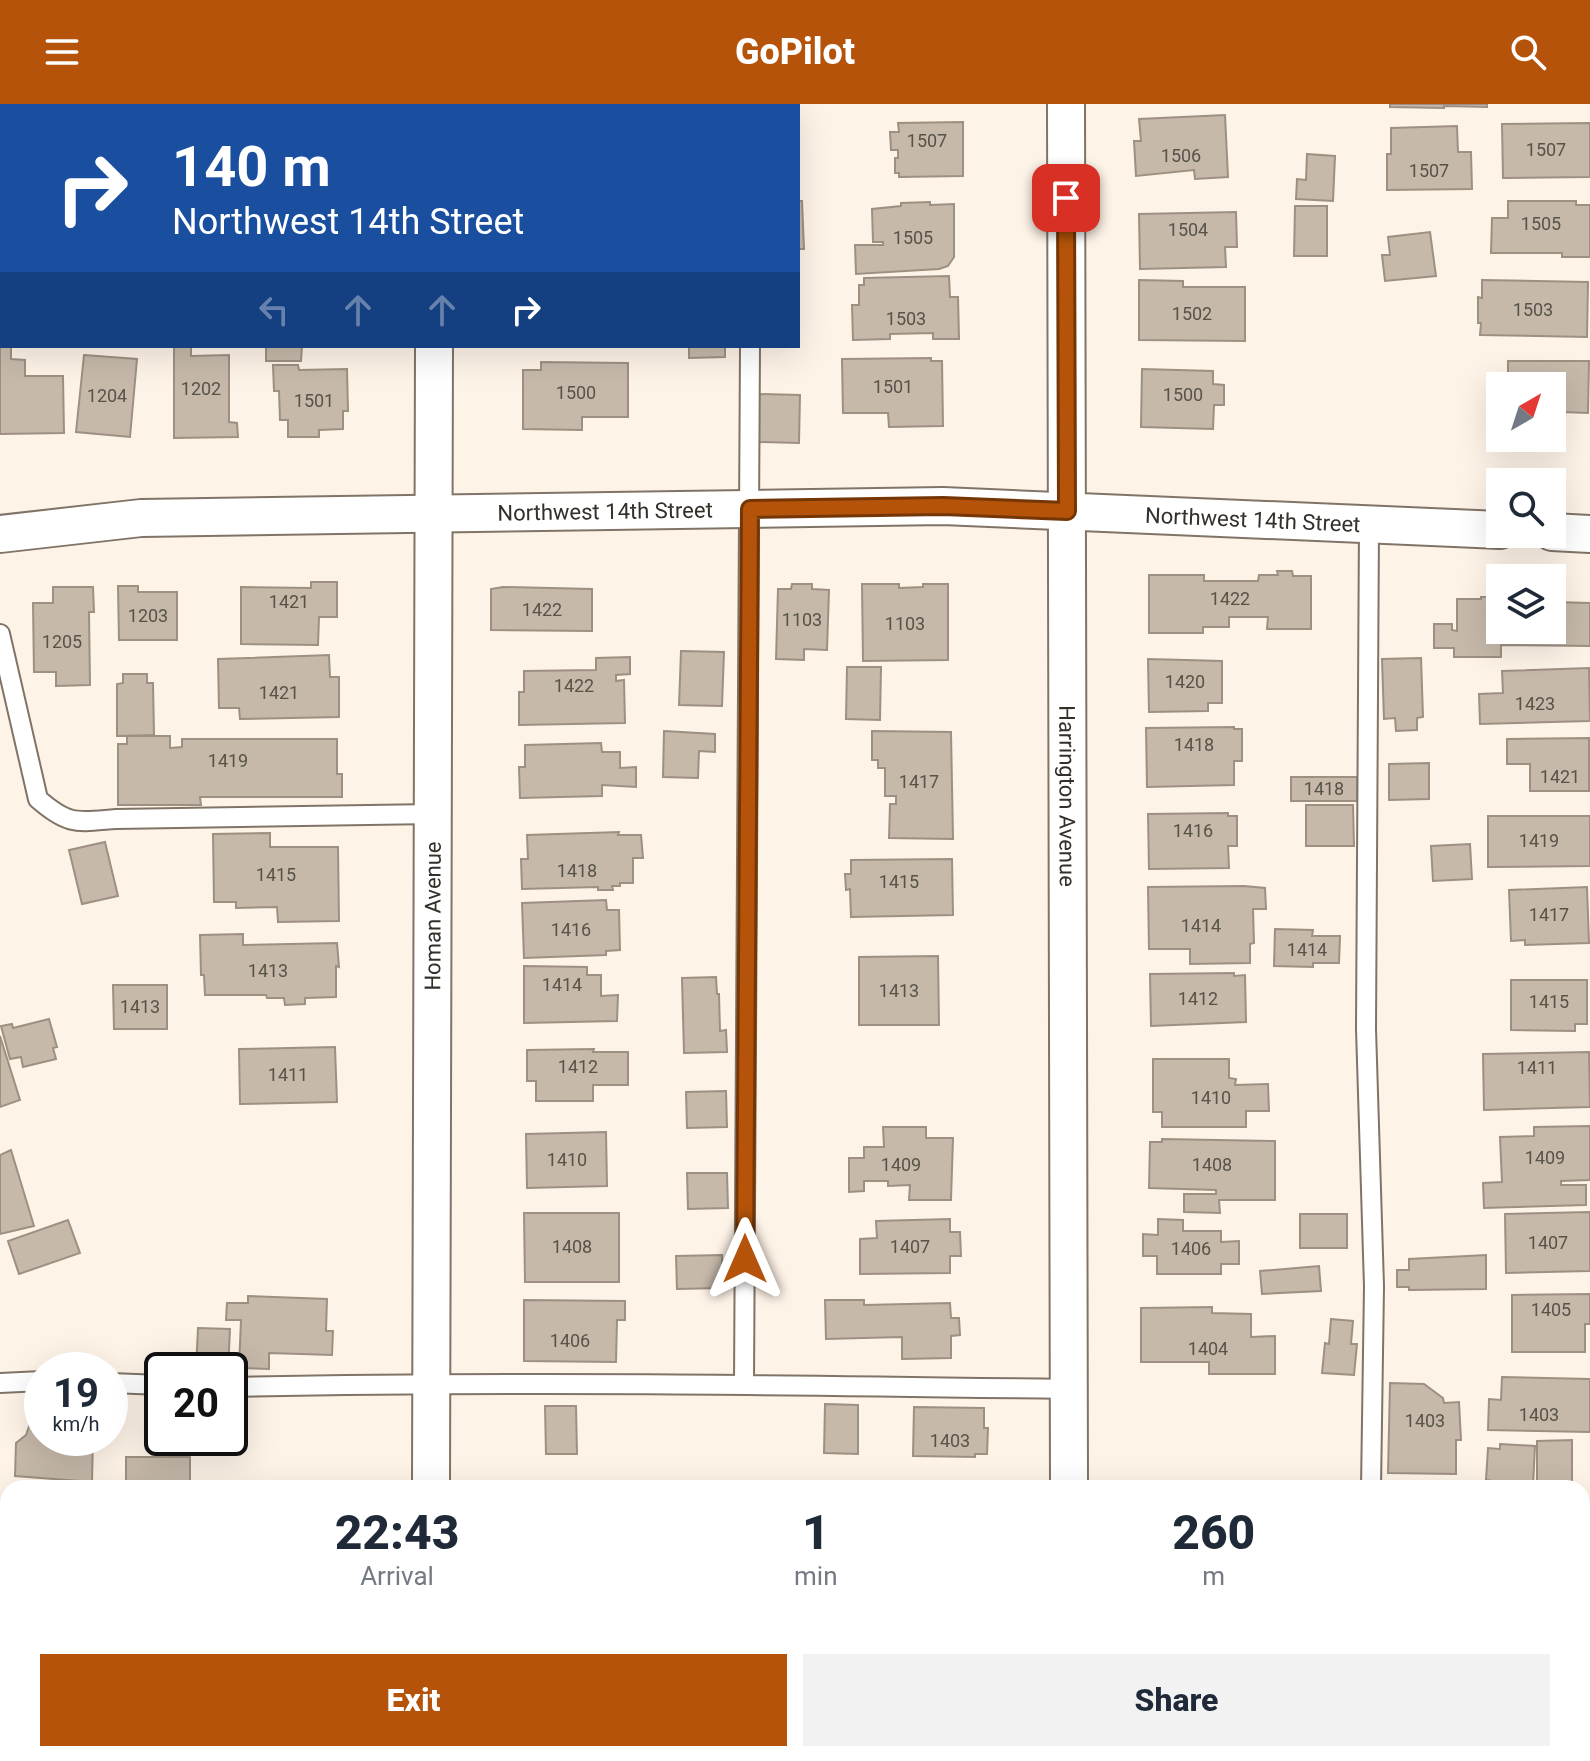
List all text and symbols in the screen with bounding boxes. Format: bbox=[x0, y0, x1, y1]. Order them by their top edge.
icon: menu bbox=[40, 30, 84, 74]
icon: search bbox=[1506, 30, 1550, 74]
text: GoPilot bbox=[735, 31, 855, 73]
house number: 1507 bbox=[907, 130, 947, 151]
text: 140 m bbox=[172, 134, 331, 200]
icon: right bbox=[40, 136, 144, 240]
house number: 1507 bbox=[1526, 139, 1566, 160]
house number: 1506 bbox=[1161, 145, 1201, 166]
house number: 1507 bbox=[1409, 160, 1449, 181]
pin bbox=[1032, 164, 1100, 232]
icon: arrive bbox=[1044, 176, 1088, 220]
text: Northwest 14th Street bbox=[172, 201, 524, 243]
house number: 1505 bbox=[1521, 213, 1561, 234]
house number: 1504 bbox=[1168, 219, 1208, 240]
house number: 1505 bbox=[893, 227, 933, 248]
icon: left bbox=[252, 288, 296, 332]
icon: ahead bbox=[336, 288, 380, 332]
icon: ahead bbox=[420, 288, 464, 332]
icon: right bbox=[504, 288, 548, 332]
house number: 1503 bbox=[1513, 299, 1553, 320]
house number: 1502 bbox=[1172, 303, 1212, 324]
house number: 1503 bbox=[886, 308, 926, 329]
north arrow bbox=[1486, 372, 1566, 452]
map controls bbox=[1486, 372, 1566, 644]
house number: 1501 bbox=[873, 376, 913, 397]
house number: 1202 bbox=[181, 378, 221, 399]
house number: 1500 bbox=[556, 382, 596, 403]
house number: 1500 bbox=[1163, 384, 1203, 405]
house number: 1204 bbox=[87, 385, 127, 406]
house number: 1501 bbox=[294, 390, 334, 411]
button: search bbox=[1486, 468, 1566, 548]
street label: Northwest 14th Street bbox=[497, 497, 713, 526]
street label: Northwest 14th Street bbox=[1145, 503, 1361, 537]
button: layers bbox=[1486, 564, 1566, 644]
house number: 1422 bbox=[1210, 588, 1250, 609]
house number: 1421 bbox=[269, 591, 309, 612]
house number: 1422 bbox=[522, 599, 562, 620]
house number: 1203 bbox=[128, 605, 168, 626]
house number: 1103 bbox=[782, 609, 822, 630]
house number: 1103 bbox=[885, 613, 925, 634]
house number: 1205 bbox=[42, 631, 82, 652]
house number: 1420 bbox=[1165, 671, 1205, 692]
house number: 1422 bbox=[554, 675, 594, 696]
house number: 1421 bbox=[259, 682, 299, 703]
house number: 1423 bbox=[1515, 693, 1555, 714]
street label: Harrington Avenue bbox=[1054, 705, 1080, 887]
house number: 1418 bbox=[1174, 734, 1214, 755]
house number: 1419 bbox=[208, 750, 248, 771]
house number: 1421 bbox=[1540, 766, 1580, 787]
house number: 1417 bbox=[899, 771, 939, 792]
house number: 1418 bbox=[1304, 778, 1344, 799]
house number: 1416 bbox=[1173, 820, 1213, 841]
house number: 1419 bbox=[1519, 830, 1559, 851]
street label: Homan Avenue bbox=[420, 841, 446, 991]
house number: 1418 bbox=[557, 860, 597, 881]
house number: 1415 bbox=[256, 864, 296, 885]
house number: 1415 bbox=[879, 871, 919, 892]
house number: 1417 bbox=[1529, 904, 1569, 925]
house number: 1414 bbox=[1181, 915, 1221, 936]
house number: 1416 bbox=[551, 919, 591, 940]
house number: 1414 bbox=[1287, 939, 1327, 960]
house number: 1413 bbox=[248, 960, 288, 981]
house number: 1414 bbox=[542, 974, 582, 995]
house number: 1413 bbox=[879, 980, 919, 1001]
house number: 1412 bbox=[1178, 988, 1218, 1009]
house number: 1415 bbox=[1529, 991, 1569, 1012]
house number: 1413 bbox=[120, 996, 160, 1017]
house number: 1412 bbox=[558, 1056, 598, 1077]
house number: 1411 bbox=[1517, 1057, 1557, 1078]
house number: 1411 bbox=[268, 1064, 308, 1085]
house number: 1410 bbox=[1191, 1087, 1231, 1108]
house number: 1409 bbox=[1525, 1147, 1565, 1168]
house number: 1410 bbox=[547, 1149, 587, 1170]
house number: 1409 bbox=[881, 1154, 921, 1175]
house number: 1408 bbox=[1192, 1154, 1232, 1175]
position arrow bbox=[703, 1217, 787, 1301]
house number: 1407 bbox=[1528, 1232, 1568, 1253]
house number: 1408 bbox=[552, 1236, 592, 1257]
house number: 1407 bbox=[890, 1236, 930, 1257]
house number: 1406 bbox=[1171, 1238, 1211, 1259]
house number: 1405 bbox=[1531, 1299, 1571, 1320]
house number: 1406 bbox=[550, 1330, 590, 1351]
house number: 1404 bbox=[1188, 1338, 1228, 1359]
speed limit sign: 20 bbox=[144, 1352, 248, 1456]
text: 19 bbox=[53, 1370, 99, 1417]
house number: 1403 bbox=[1519, 1404, 1559, 1425]
house number: 1403 bbox=[1405, 1410, 1445, 1431]
text: km/h bbox=[53, 1412, 99, 1436]
house number: 1403 bbox=[930, 1430, 970, 1451]
text: 22:43 bbox=[335, 1504, 459, 1561]
text: 1 bbox=[802, 1504, 830, 1561]
text: 260 bbox=[1172, 1504, 1255, 1561]
text: Arrival bbox=[360, 1561, 434, 1591]
text: min bbox=[794, 1561, 838, 1591]
text: m bbox=[1202, 1561, 1225, 1591]
button: Exit bbox=[40, 1654, 787, 1746]
button: Share bbox=[803, 1654, 1550, 1746]

